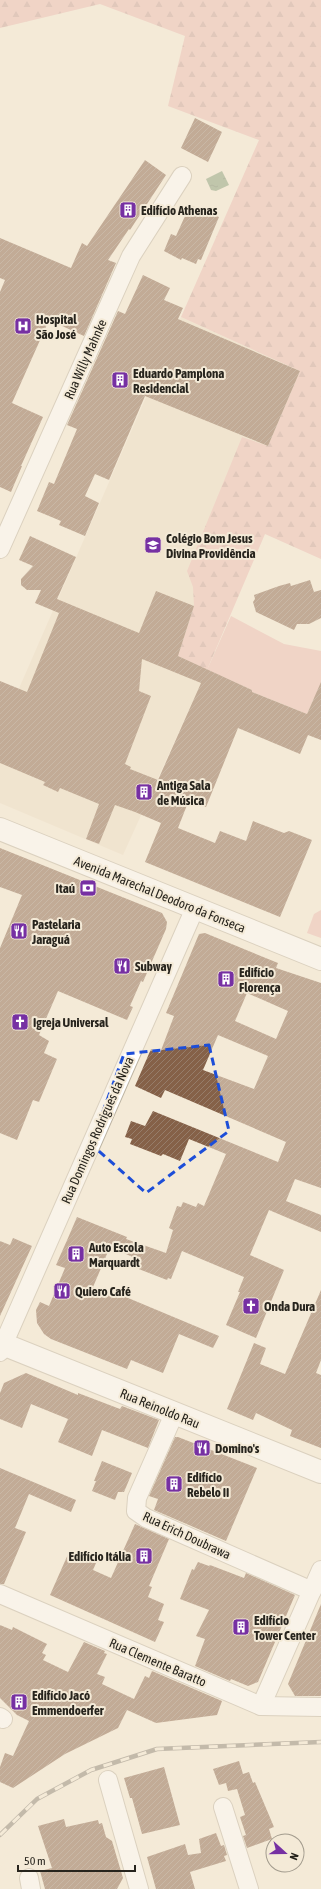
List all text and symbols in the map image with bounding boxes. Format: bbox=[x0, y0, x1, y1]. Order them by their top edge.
building icon: Edifício Athenas bbox=[118, 200, 138, 220]
place label: Edifício Athenas bbox=[141, 203, 218, 218]
place label: Hospital São José bbox=[36, 312, 77, 342]
hospital icon: Hospital São José bbox=[13, 316, 33, 336]
street label: Rua Willy Mahnke bbox=[61, 317, 110, 401]
place label: Eduardo Pamplona Residencial bbox=[133, 366, 224, 396]
building icon: Eduardo Pamplona Residencial bbox=[110, 370, 130, 390]
place label: Colégio Bom Jesus Divina Providência bbox=[166, 531, 256, 561]
school or university icon: Colégio Bom Jesus Divina Providência bbox=[143, 535, 163, 555]
place label: Antiga Sala de Música bbox=[156, 778, 211, 808]
building icon: Antiga Sala de Música bbox=[134, 782, 154, 802]
street label: Avenida Marechal Deodoro da Fonseca bbox=[72, 853, 248, 936]
bank icon: Itaú bbox=[78, 878, 98, 898]
place label: Itaú bbox=[56, 881, 75, 896]
place label: Pastelaria Jaraguá bbox=[31, 917, 81, 947]
restaurant icon: Pastelaria Jaraguá bbox=[9, 921, 29, 941]
restaurant icon: Subway bbox=[112, 956, 132, 976]
place label: Subway bbox=[135, 959, 172, 974]
place label: Edifício Florença bbox=[239, 965, 281, 995]
building icon: Edifício Florença bbox=[216, 969, 236, 989]
church icon: Igreja Universal bbox=[10, 1012, 30, 1032]
place label: Igreja Universal bbox=[33, 1015, 109, 1030]
street label: Rua Domingos Rodrigues da Nova bbox=[58, 1054, 137, 1206]
place label: Auto Escola Marquardt bbox=[88, 1240, 144, 1270]
building icon: Auto Escola Marquardt bbox=[66, 1244, 86, 1264]
restaurant icon: Quiero Café bbox=[52, 1281, 72, 1301]
place label: Quiero Café bbox=[75, 1284, 131, 1299]
church icon: Onda Dura bbox=[241, 1296, 261, 1316]
place label: Onda Dura bbox=[264, 1299, 315, 1314]
street label: Rua Reinoldo Rau bbox=[118, 1386, 202, 1431]
restaurant icon: Domino's bbox=[192, 1438, 212, 1458]
place label: Domino's bbox=[215, 1441, 260, 1456]
place label: Edifício Rebelo II bbox=[187, 1470, 229, 1500]
building icon: Edifício Rebelo II bbox=[164, 1474, 184, 1494]
street label: Rua Erich Doubrawa bbox=[141, 1509, 233, 1562]
building icon: Edifício Itália bbox=[134, 1546, 154, 1566]
place label: Edifício Itália bbox=[68, 1549, 131, 1564]
place label: Edifício Tower Center bbox=[254, 1613, 317, 1643]
building icon: Edifício Tower Center bbox=[231, 1617, 251, 1637]
street label: Rua Clemente Baratto bbox=[107, 1635, 209, 1690]
place label: Edifício Jacó Emmendoerfer bbox=[32, 1688, 105, 1718]
building icon: Edifício Jacó Emmendoerfer bbox=[9, 1692, 29, 1712]
north arrow bbox=[265, 1833, 305, 1873]
scale bar bbox=[18, 1847, 135, 1873]
text: N bbox=[288, 1851, 301, 1862]
text: 50 m bbox=[24, 1854, 46, 1868]

